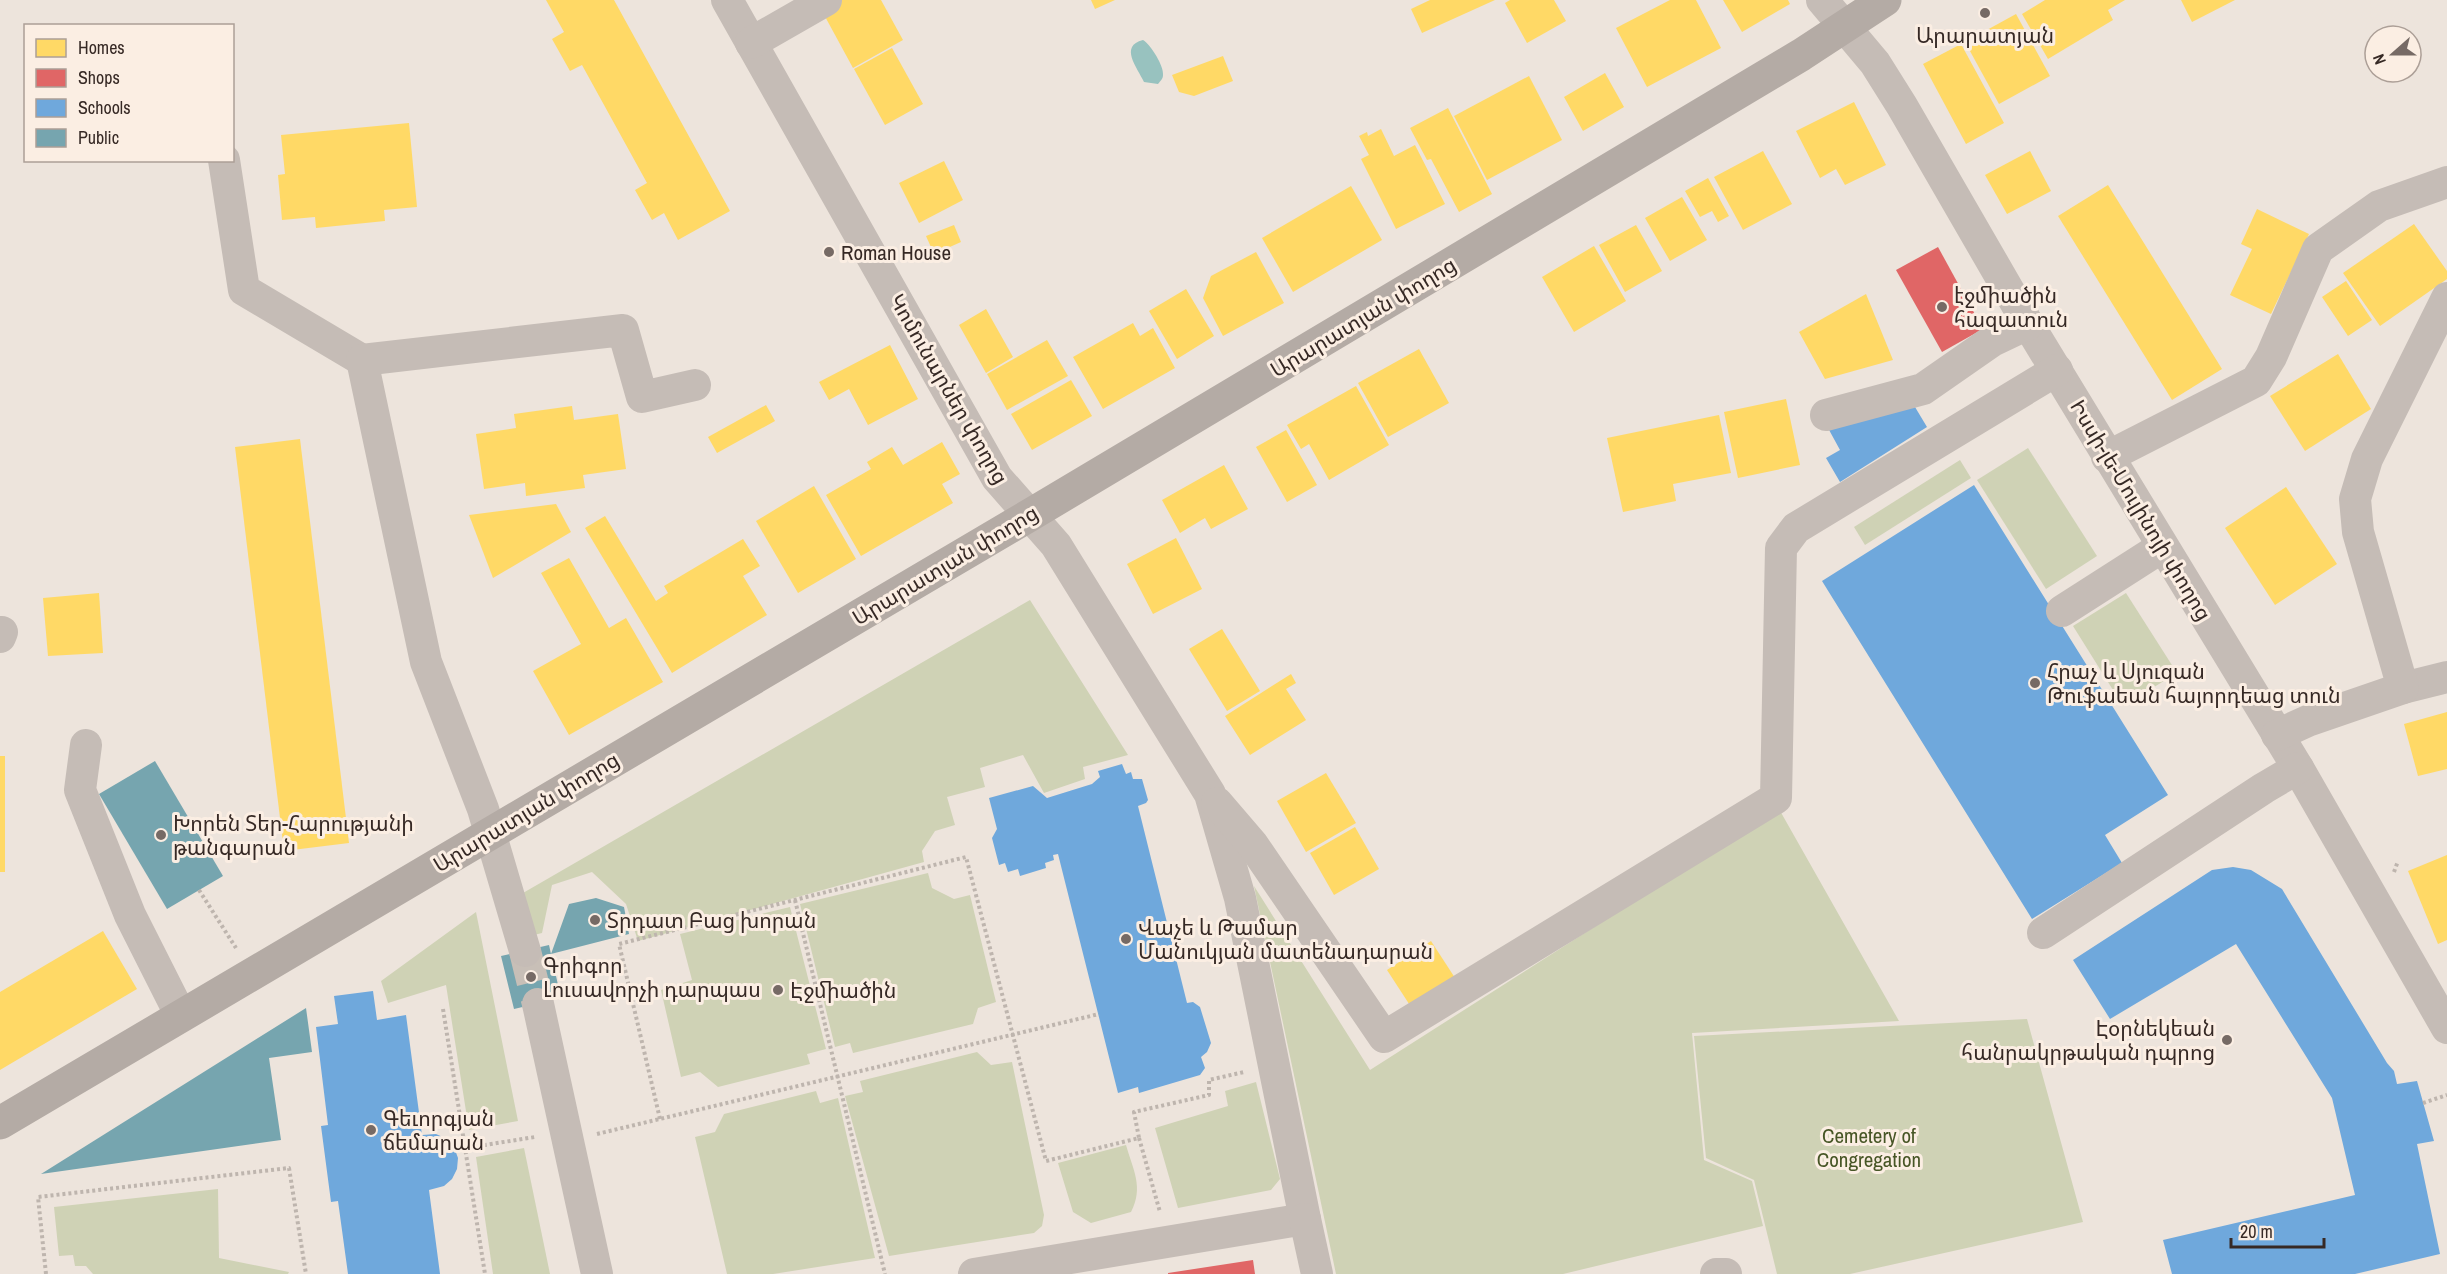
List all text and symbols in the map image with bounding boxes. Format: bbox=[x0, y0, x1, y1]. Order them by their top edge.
marker: Արարատյան bbox=[1978, 6, 1992, 20]
place label: Արարատյան bbox=[1916, 21, 2054, 50]
legend bbox=[24, 24, 234, 162]
north arrow bbox=[2363, 24, 2423, 84]
text: Homes bbox=[78, 35, 125, 60]
text: N bbox=[2367, 51, 2391, 68]
text: Shops bbox=[78, 65, 120, 90]
text: Schools bbox=[78, 95, 131, 120]
text: Public bbox=[78, 125, 119, 150]
place label: Roman House bbox=[841, 238, 951, 267]
marker: Roman House bbox=[822, 245, 836, 259]
street label: Արարատյան փողոց bbox=[1265, 250, 1461, 384]
place label: էջմիածին հազատուն bbox=[1954, 281, 2068, 334]
street label: Կոմունարներ փողոց bbox=[883, 289, 1015, 489]
marker: էջմիածին հազատուն bbox=[1935, 300, 1949, 314]
street label: Իսսի-լե-Մուլինոյի փողոց bbox=[2063, 394, 2219, 626]
street label: Արարատյան փողոց bbox=[847, 498, 1043, 632]
place label: Հրաչ և Սյուզան Թուֆաեան հայորդեաց տուն bbox=[2047, 657, 2341, 710]
marker: Հրաչ և Սյուզան Թուֆաեան հայորդեաց տուն bbox=[2028, 676, 2042, 690]
street label: Արարատյան փողոց bbox=[428, 745, 624, 879]
place label: Խորեն Տեր-Հարությանի թանգարան bbox=[173, 809, 414, 862]
marker: Խորեն Տեր-Հարությանի թանգարան bbox=[154, 828, 168, 842]
place label: Տրդատ Բաց խորան bbox=[607, 906, 816, 935]
marker: Տրդատ Բաց խորան bbox=[588, 913, 602, 927]
place label: Վաչե և Թամար Մանուկյան մատենադարան bbox=[1138, 913, 1433, 966]
marker: Վաչե և Թամար Մանուկյան մատենադարան bbox=[1119, 932, 1133, 946]
place label: Գրիգոր Լուսավորչի դարպաս bbox=[543, 951, 761, 1004]
marker: Գրիգոր Լուսավորչի դարպաս bbox=[524, 970, 538, 984]
place label: Էջմիածին bbox=[790, 976, 896, 1005]
marker: Էջմիածին bbox=[771, 983, 785, 997]
place label: Էօրնեկեան հանրակրթական դպրոց bbox=[1961, 1014, 2215, 1067]
marker: Էօրնեկեան հանրակրթական դպրոց bbox=[2220, 1033, 2234, 1047]
place label: Գեւորգյան ճեմարան bbox=[383, 1104, 494, 1157]
park label: Cemetery of Congregation bbox=[1817, 1121, 1921, 1174]
marker: Գեւորգյան ճեմարան bbox=[364, 1123, 378, 1137]
scale bar bbox=[2231, 1211, 2324, 1249]
text: 20 m bbox=[2240, 1219, 2273, 1244]

